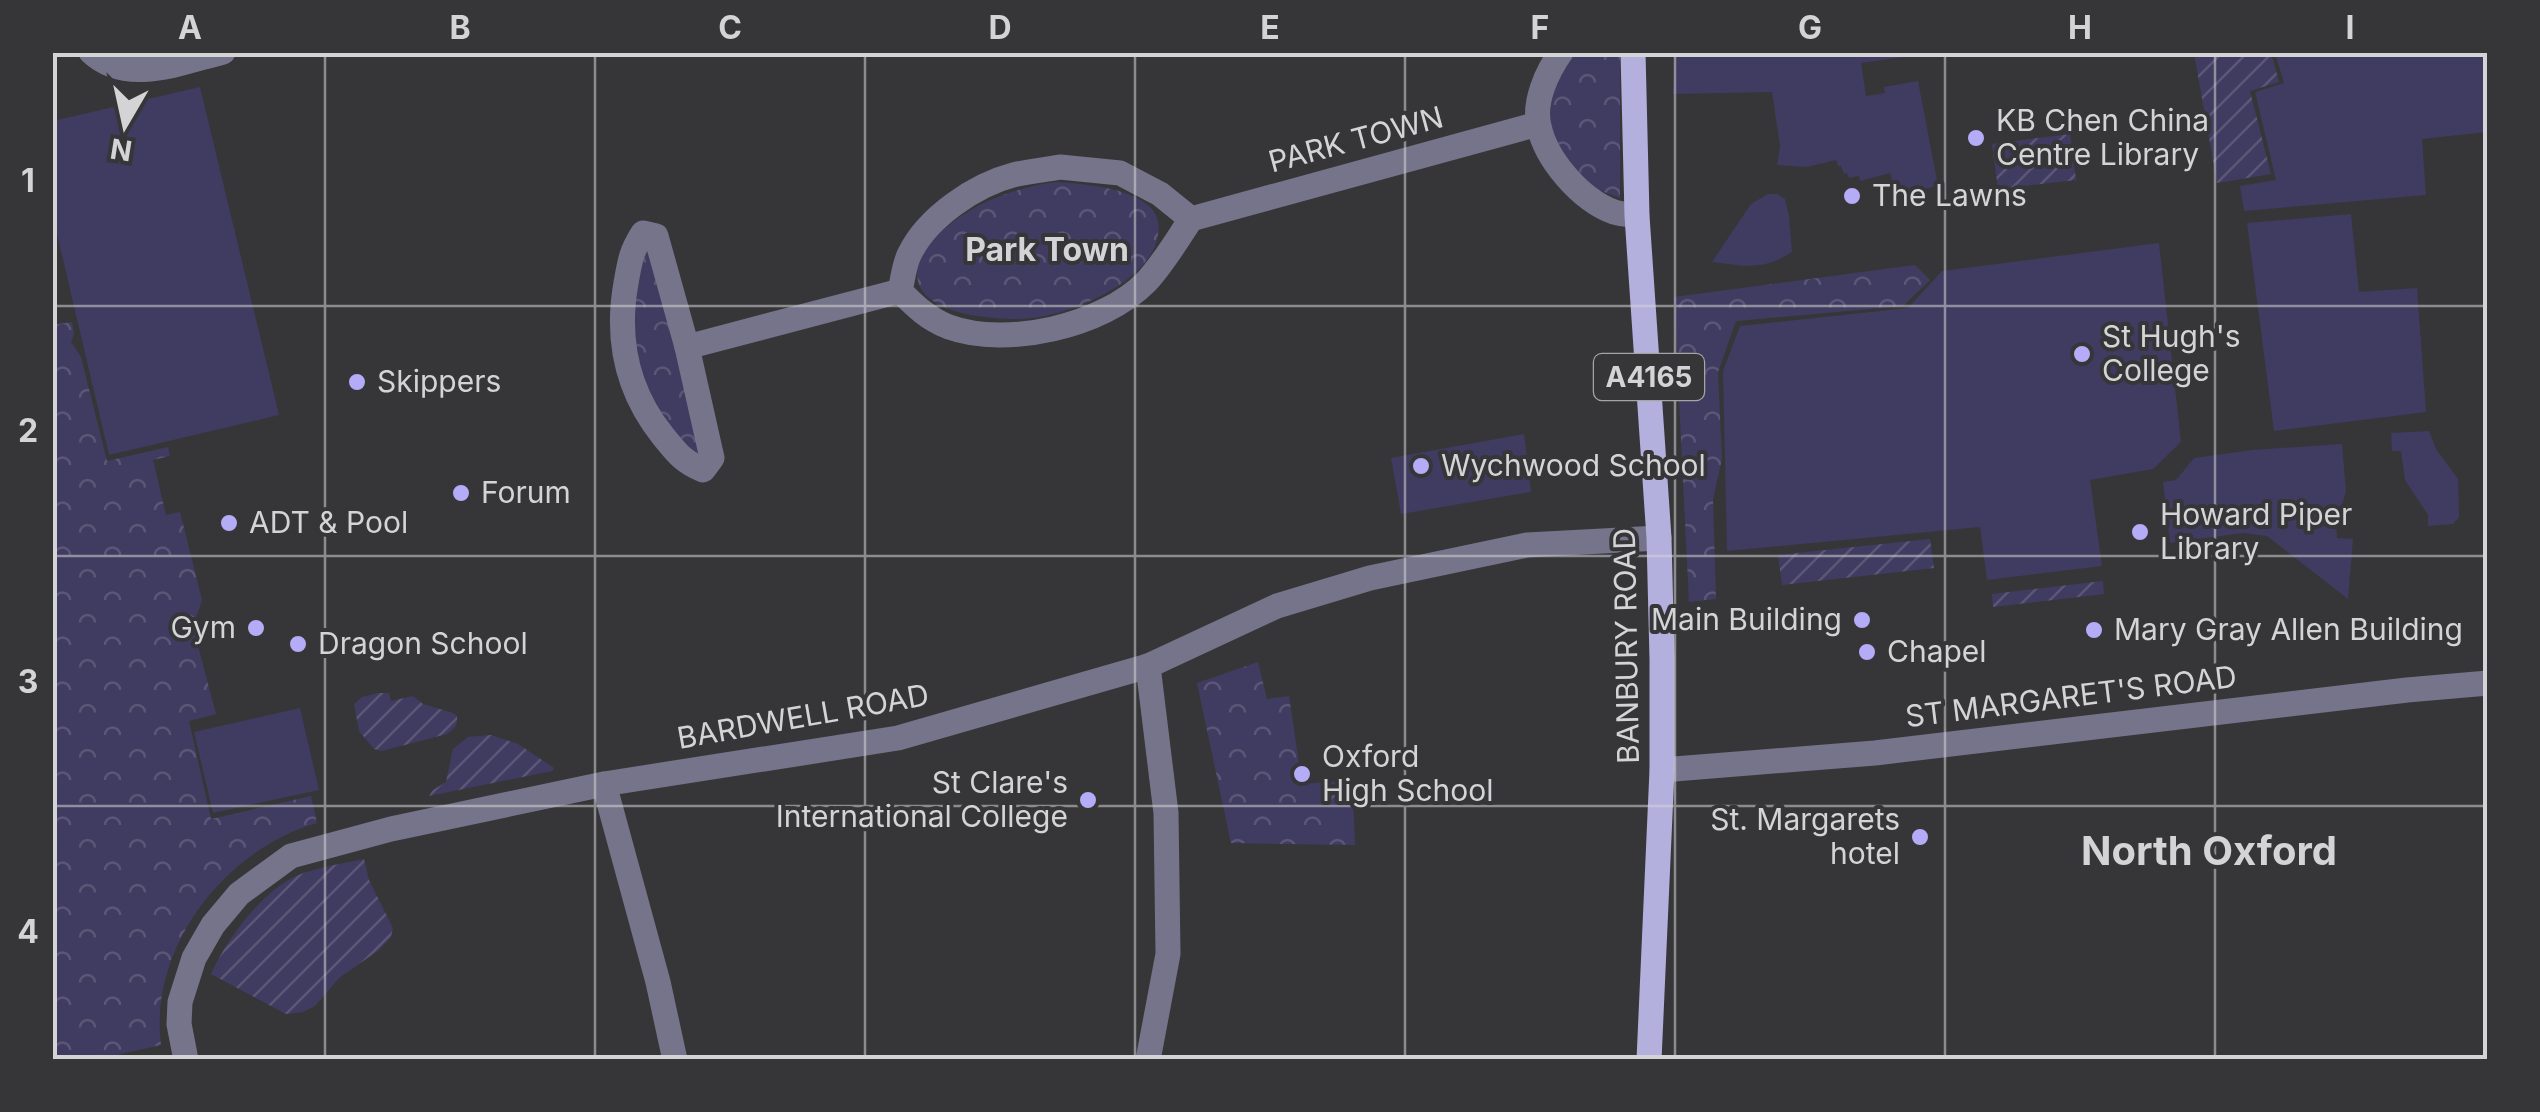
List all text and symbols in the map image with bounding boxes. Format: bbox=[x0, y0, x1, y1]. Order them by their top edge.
text: A bbox=[178, 8, 202, 47]
text: B bbox=[449, 8, 471, 47]
text: C bbox=[718, 8, 742, 47]
text: D bbox=[988, 8, 1012, 47]
text: E bbox=[1260, 8, 1280, 47]
text: F bbox=[1531, 8, 1549, 47]
text: G bbox=[1798, 8, 1822, 47]
text: H bbox=[2068, 8, 2092, 47]
text: I bbox=[2346, 8, 2354, 47]
north arrow bbox=[75, 75, 175, 175]
street label: PARK TOWN bbox=[1265, 98, 1447, 180]
place label: KB Chen China Centre Library bbox=[1996, 102, 2209, 172]
marker: KB Chen China Centre Library bbox=[1965, 127, 1987, 149]
text: N bbox=[108, 131, 134, 168]
text: 1 bbox=[21, 161, 35, 200]
place label: The Lawns bbox=[1872, 177, 2027, 213]
marker: The Lawns bbox=[1841, 185, 1863, 207]
district label: Park Town bbox=[965, 230, 1129, 269]
place label: St Hugh's College bbox=[2102, 318, 2241, 388]
marker: St Hugh's College bbox=[2071, 343, 2093, 365]
road number: A4165 bbox=[1594, 354, 1704, 400]
place label: Skippers bbox=[377, 363, 501, 399]
marker: Skippers bbox=[346, 371, 368, 393]
text: 2 bbox=[18, 411, 38, 450]
place label: Wychwood School bbox=[1441, 447, 1706, 483]
marker: Wychwood School bbox=[1410, 455, 1432, 477]
place label: Forum bbox=[481, 474, 571, 510]
marker: Forum bbox=[450, 482, 472, 504]
place label: Howard Piper Library bbox=[2160, 496, 2352, 566]
place label: ADT & Pool bbox=[249, 504, 408, 540]
marker: ADT & Pool bbox=[218, 512, 240, 534]
marker: Howard Piper Library bbox=[2129, 521, 2151, 543]
street label: BANBURY ROAD bbox=[1606, 528, 1646, 764]
place label: Main Building bbox=[1651, 601, 1842, 637]
place label: Gym bbox=[170, 609, 236, 645]
marker: Main Building bbox=[1851, 609, 1873, 631]
place label: Mary Gray Allen Building bbox=[2114, 611, 2463, 647]
marker: Gym bbox=[245, 617, 267, 639]
marker: Mary Gray Allen Building bbox=[2083, 619, 2105, 641]
place label: Dragon School bbox=[318, 625, 528, 661]
marker: Dragon School bbox=[287, 633, 309, 655]
place label: Chapel bbox=[1887, 633, 1987, 669]
marker: Chapel bbox=[1856, 641, 1878, 663]
street label: ST MARGARET'S ROAD bbox=[1903, 658, 2239, 734]
text: 3 bbox=[18, 662, 38, 701]
street label: BARDWELL ROAD bbox=[674, 676, 931, 756]
place label: Oxford High School bbox=[1322, 738, 1494, 808]
marker: Oxford High School bbox=[1291, 763, 1313, 785]
place label: St Clare's International College bbox=[776, 764, 1068, 834]
marker: St Clare's International College bbox=[1077, 789, 1099, 811]
place label: St. Margarets hotel bbox=[1710, 801, 1900, 871]
marker: St. Margarets hotel bbox=[1909, 826, 1931, 848]
district label: North Oxford bbox=[2081, 826, 2337, 875]
text: 4 bbox=[17, 912, 39, 951]

